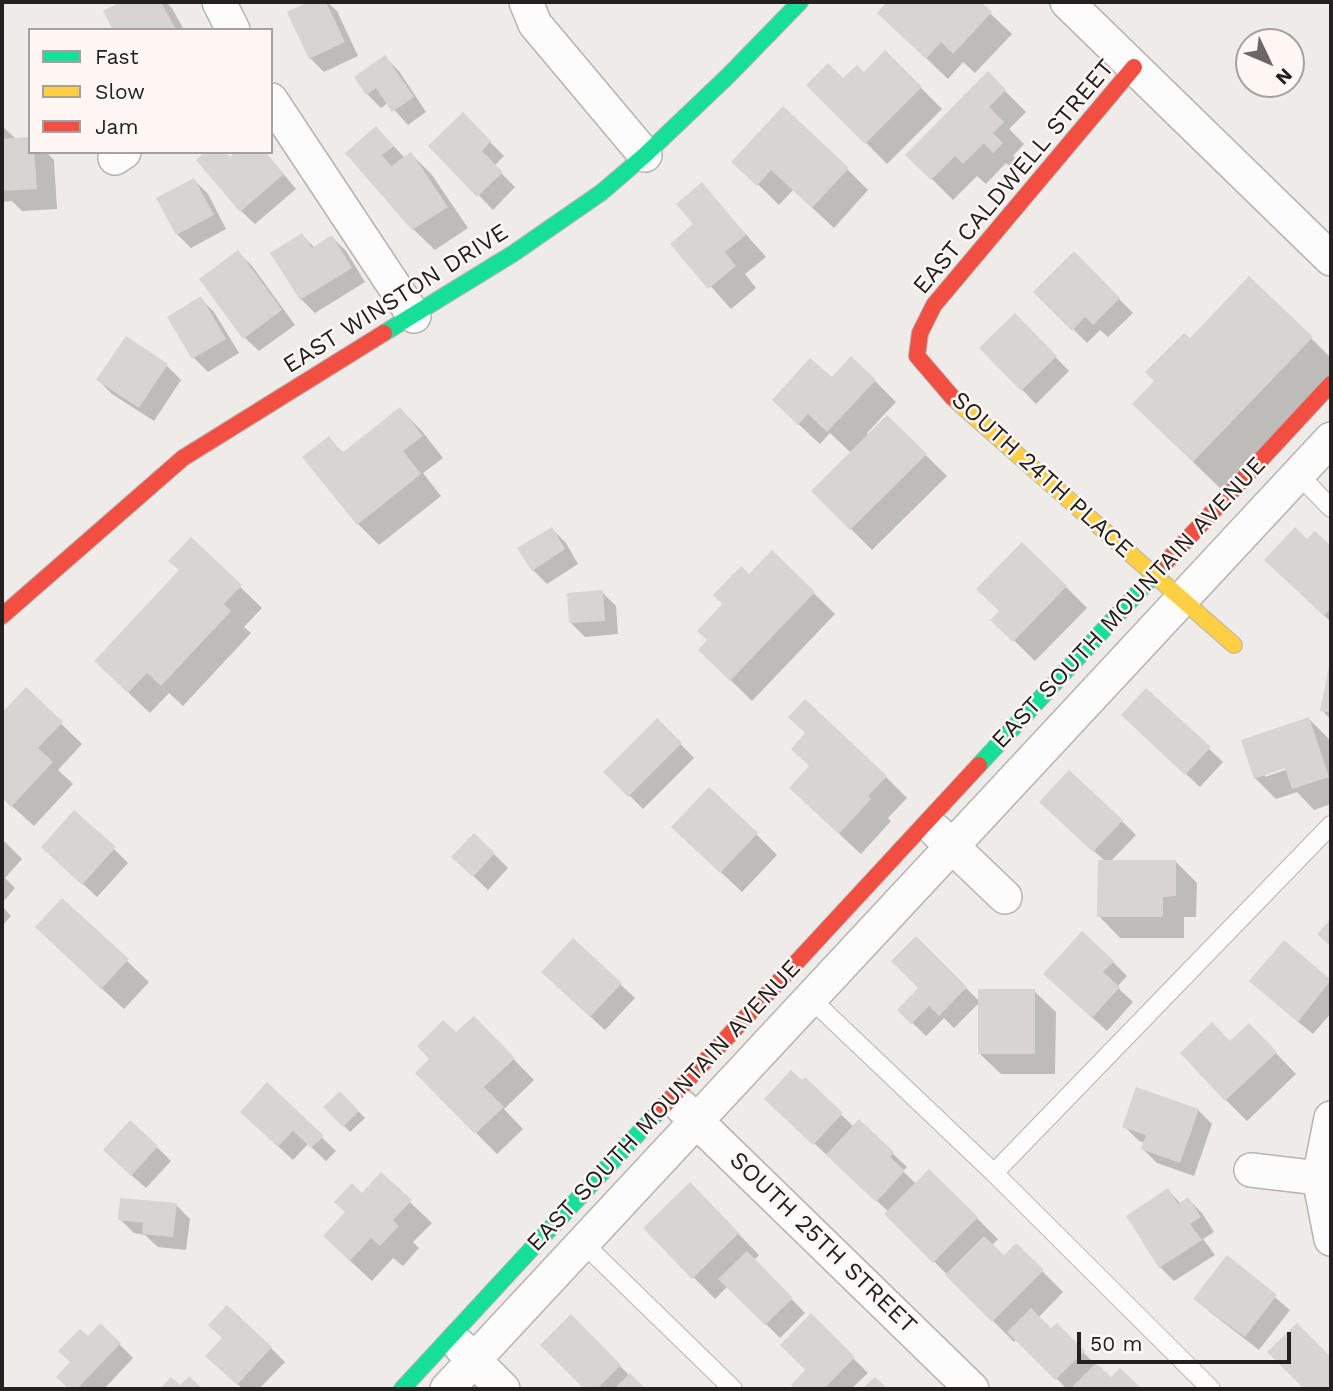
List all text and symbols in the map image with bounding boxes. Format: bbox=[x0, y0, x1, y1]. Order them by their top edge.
legend bbox=[28, 28, 273, 154]
north arrow bbox=[1235, 28, 1305, 98]
text: Fast bbox=[95, 44, 139, 69]
street label: EAST CALDWELL STREET bbox=[907, 54, 1121, 300]
text: N bbox=[1271, 63, 1297, 90]
text: Slow bbox=[95, 79, 145, 104]
text: Jam bbox=[95, 114, 138, 139]
street label: EAST WINSTON DRIVE bbox=[278, 218, 514, 380]
street label: SOUTH 24TH PLACE bbox=[945, 386, 1139, 564]
street label: EAST SOUTH MOUNTAIN AVENUE bbox=[986, 451, 1272, 755]
street label: EAST SOUTH MOUNTAIN AVENUE bbox=[521, 954, 807, 1258]
street label: SOUTH 25TH STREET bbox=[723, 1146, 923, 1340]
scale bar bbox=[1081, 1318, 1294, 1362]
text: 50 m bbox=[1090, 1331, 1142, 1356]

